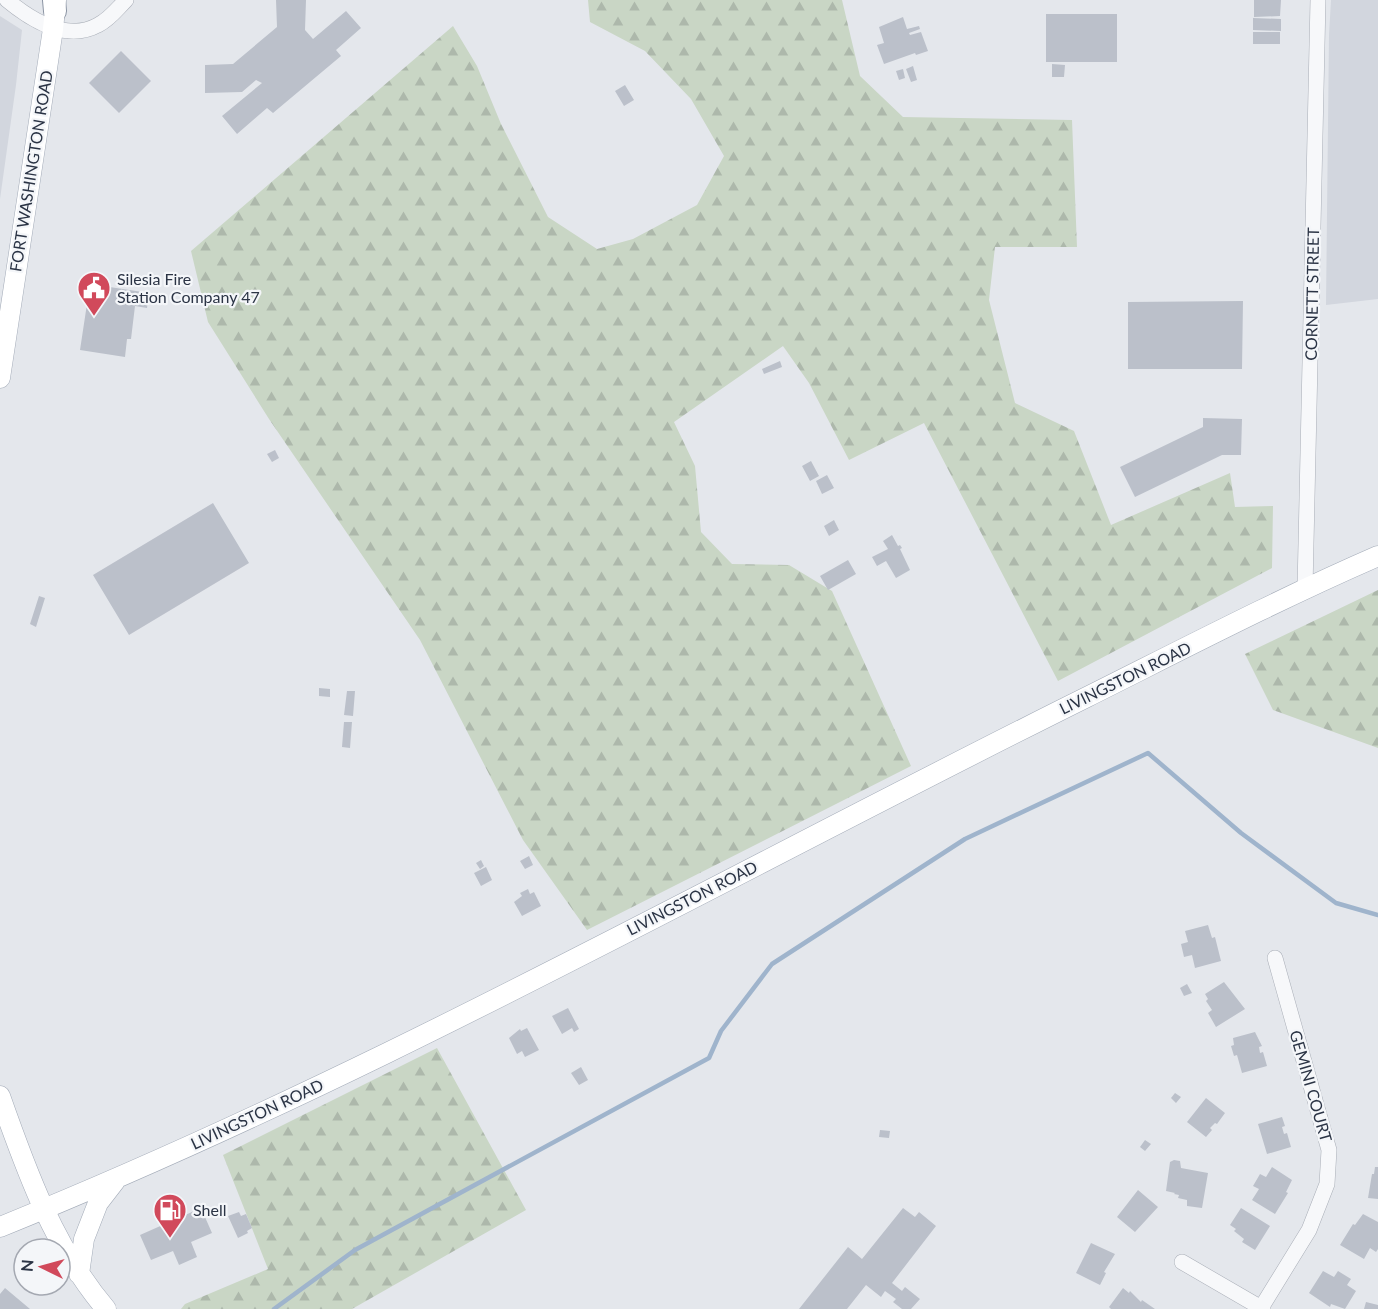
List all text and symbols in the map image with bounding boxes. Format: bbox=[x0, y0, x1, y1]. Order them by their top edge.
street label: FORT WASHINGTON ROAD bbox=[5, 69, 56, 273]
street label: CORNETT STREET bbox=[1301, 227, 1322, 361]
place label: Silesia Fire Station Company 47 bbox=[117, 269, 260, 306]
public building icon: Silesia Fire Station Company 47 bbox=[76, 270, 112, 317]
street label: LIVINGSTON ROAD bbox=[1056, 637, 1194, 718]
street label: LIVINGSTON ROAD bbox=[623, 856, 760, 939]
street label: GEMINI COURT bbox=[1286, 1028, 1337, 1144]
street label: LIVINGSTON ROAD bbox=[187, 1074, 326, 1153]
fuel station icon: Shell bbox=[152, 1192, 188, 1239]
place label: Shell bbox=[193, 1200, 226, 1219]
north arrow bbox=[12, 1237, 72, 1297]
text: N bbox=[17, 1259, 37, 1273]

